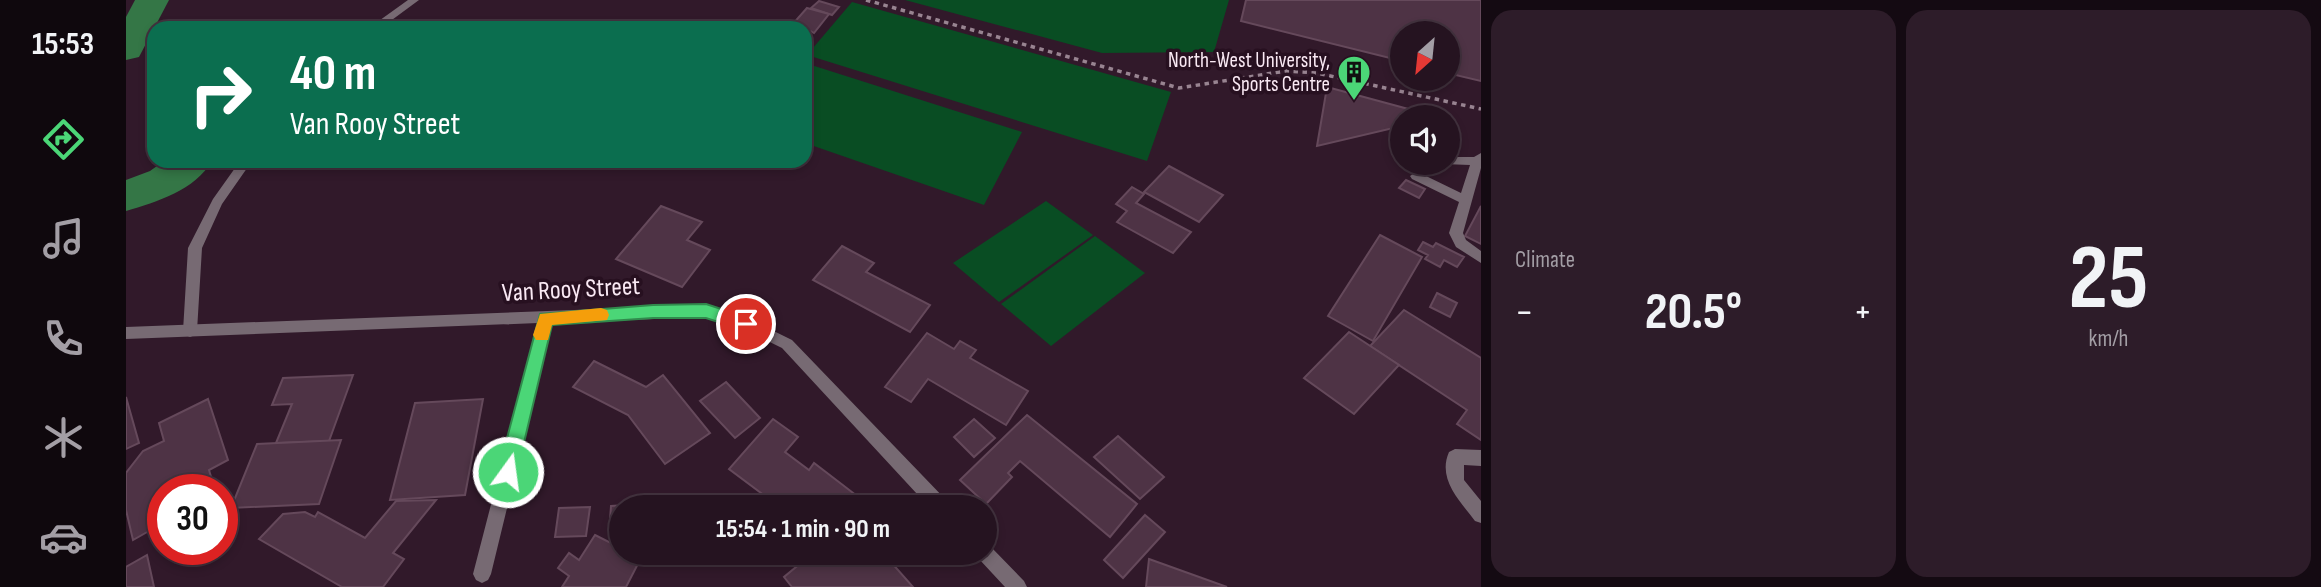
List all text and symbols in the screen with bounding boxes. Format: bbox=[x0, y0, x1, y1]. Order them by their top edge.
north arrow bbox=[1390, 21, 1460, 91]
map controls bbox=[1390, 21, 1460, 175]
text: 15:53 bbox=[32, 25, 94, 64]
text: 40 m bbox=[290, 45, 376, 104]
place label: North-West University, Sports Centre bbox=[1168, 48, 1330, 97]
icon: right bbox=[175, 49, 266, 140]
building icon: North-West University, Sports Centre bbox=[1335, 53, 1373, 102]
text: Van Rooy Street bbox=[290, 105, 460, 144]
button: sound bbox=[1390, 105, 1460, 175]
icon: directions bbox=[39, 115, 88, 164]
icon: music bbox=[39, 214, 88, 263]
text: 25 bbox=[2069, 225, 2148, 334]
text: Climate bbox=[1515, 246, 1575, 274]
street label: Van Rooy Street bbox=[501, 271, 641, 309]
text: 20.5° bbox=[1645, 281, 1742, 344]
text: − bbox=[1515, 290, 1534, 335]
text: + bbox=[1853, 290, 1872, 335]
pin bbox=[716, 294, 776, 354]
icon: arrive bbox=[727, 305, 765, 343]
icon: phone bbox=[39, 314, 88, 363]
text: km/h bbox=[2089, 325, 2128, 353]
icon: climate bbox=[39, 413, 88, 462]
position arrow bbox=[471, 435, 545, 509]
speed limit sign: 30 bbox=[147, 474, 238, 565]
icon: car bbox=[39, 513, 88, 562]
text: 15:54 · 1 min · 90 m bbox=[716, 514, 890, 545]

